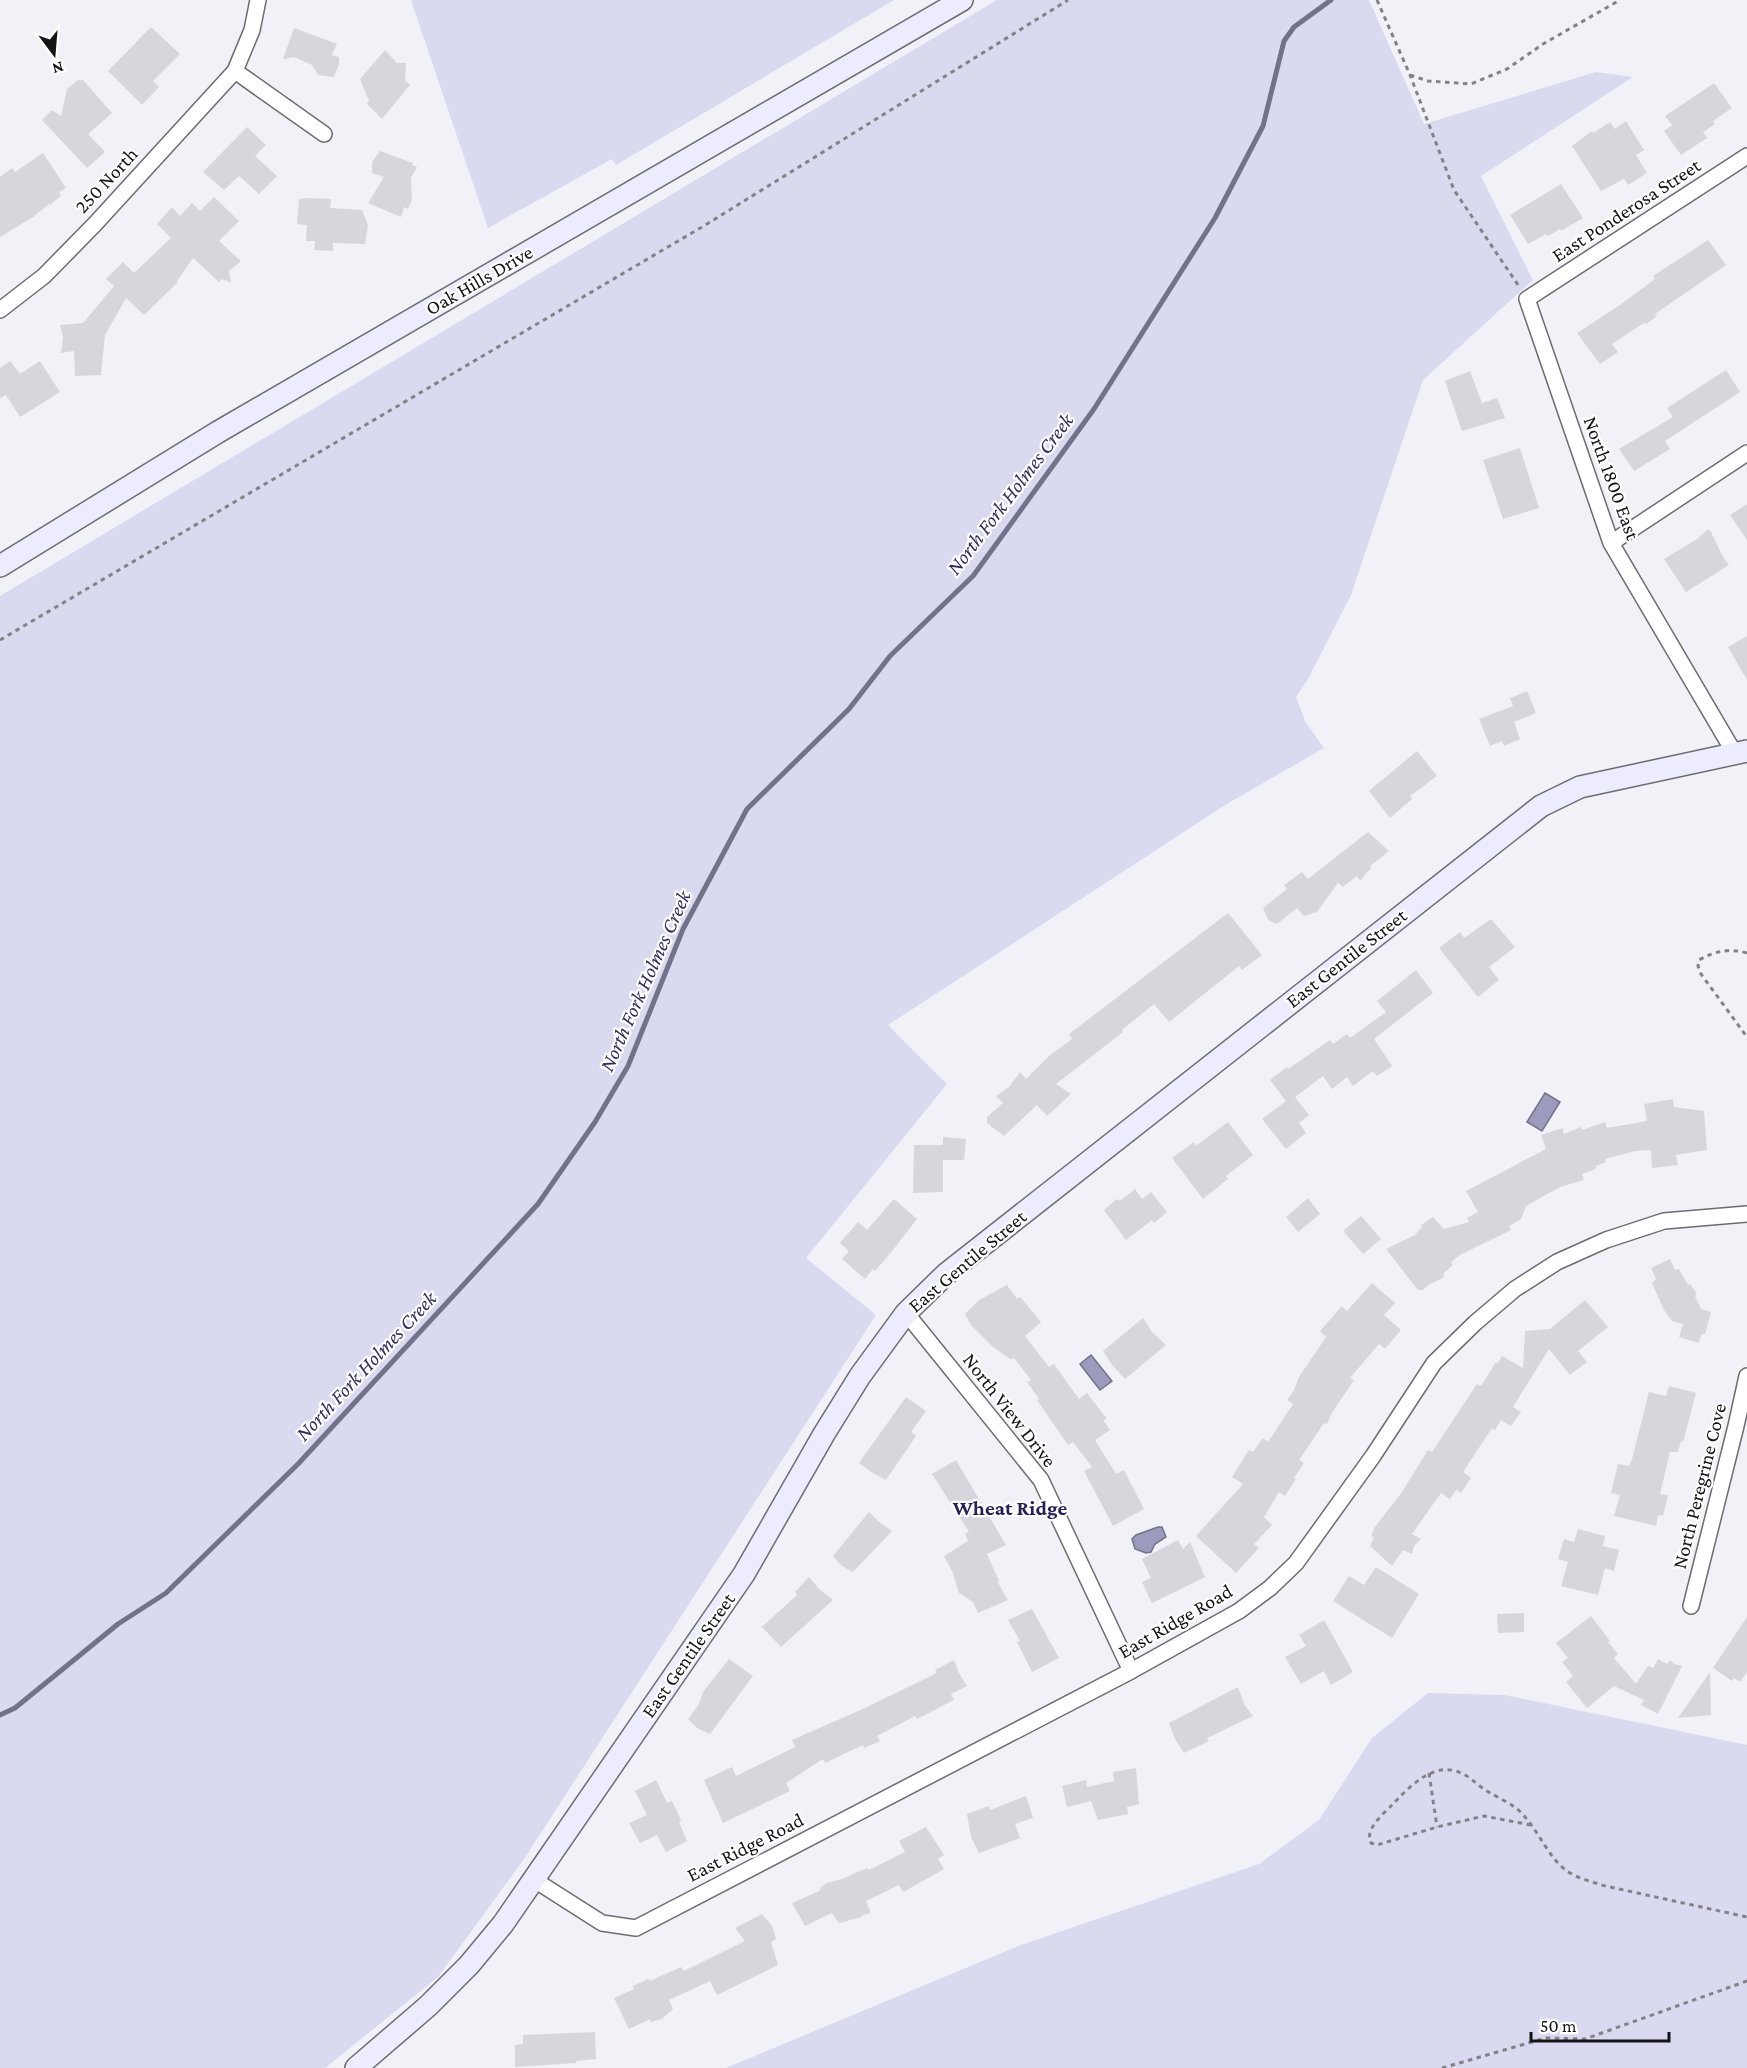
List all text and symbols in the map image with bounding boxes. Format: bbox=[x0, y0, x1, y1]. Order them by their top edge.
north arrow bbox=[24, 24, 84, 84]
text: N bbox=[50, 58, 66, 78]
street label: 250 North bbox=[70, 143, 142, 217]
street label: East Ponderosa Street bbox=[1548, 154, 1705, 266]
street label: Oak Hills Drive bbox=[422, 240, 537, 320]
water label: North Fork Holmes Creek bbox=[942, 408, 1079, 579]
street label: North 1800 East bbox=[1580, 413, 1645, 543]
water label: North Fork Holmes Creek bbox=[594, 886, 696, 1075]
street label: East Gentile Street bbox=[1281, 904, 1411, 1012]
street label: East Gentile Street bbox=[904, 1205, 1031, 1317]
water label: North Fork Holmes Creek bbox=[291, 1286, 442, 1446]
street label: North View Drive bbox=[959, 1349, 1061, 1471]
street label: North Peregrine Cove bbox=[1668, 1401, 1731, 1571]
district label: Wheat Ridge bbox=[952, 1496, 1067, 1520]
street label: East Ridge Road bbox=[1114, 1579, 1237, 1663]
street label: East Gentile Street bbox=[637, 1588, 739, 1722]
street label: East Ridge Road bbox=[683, 1808, 808, 1887]
scale bar bbox=[1531, 2005, 1669, 2043]
text: 50 m bbox=[1540, 2016, 1577, 2036]

